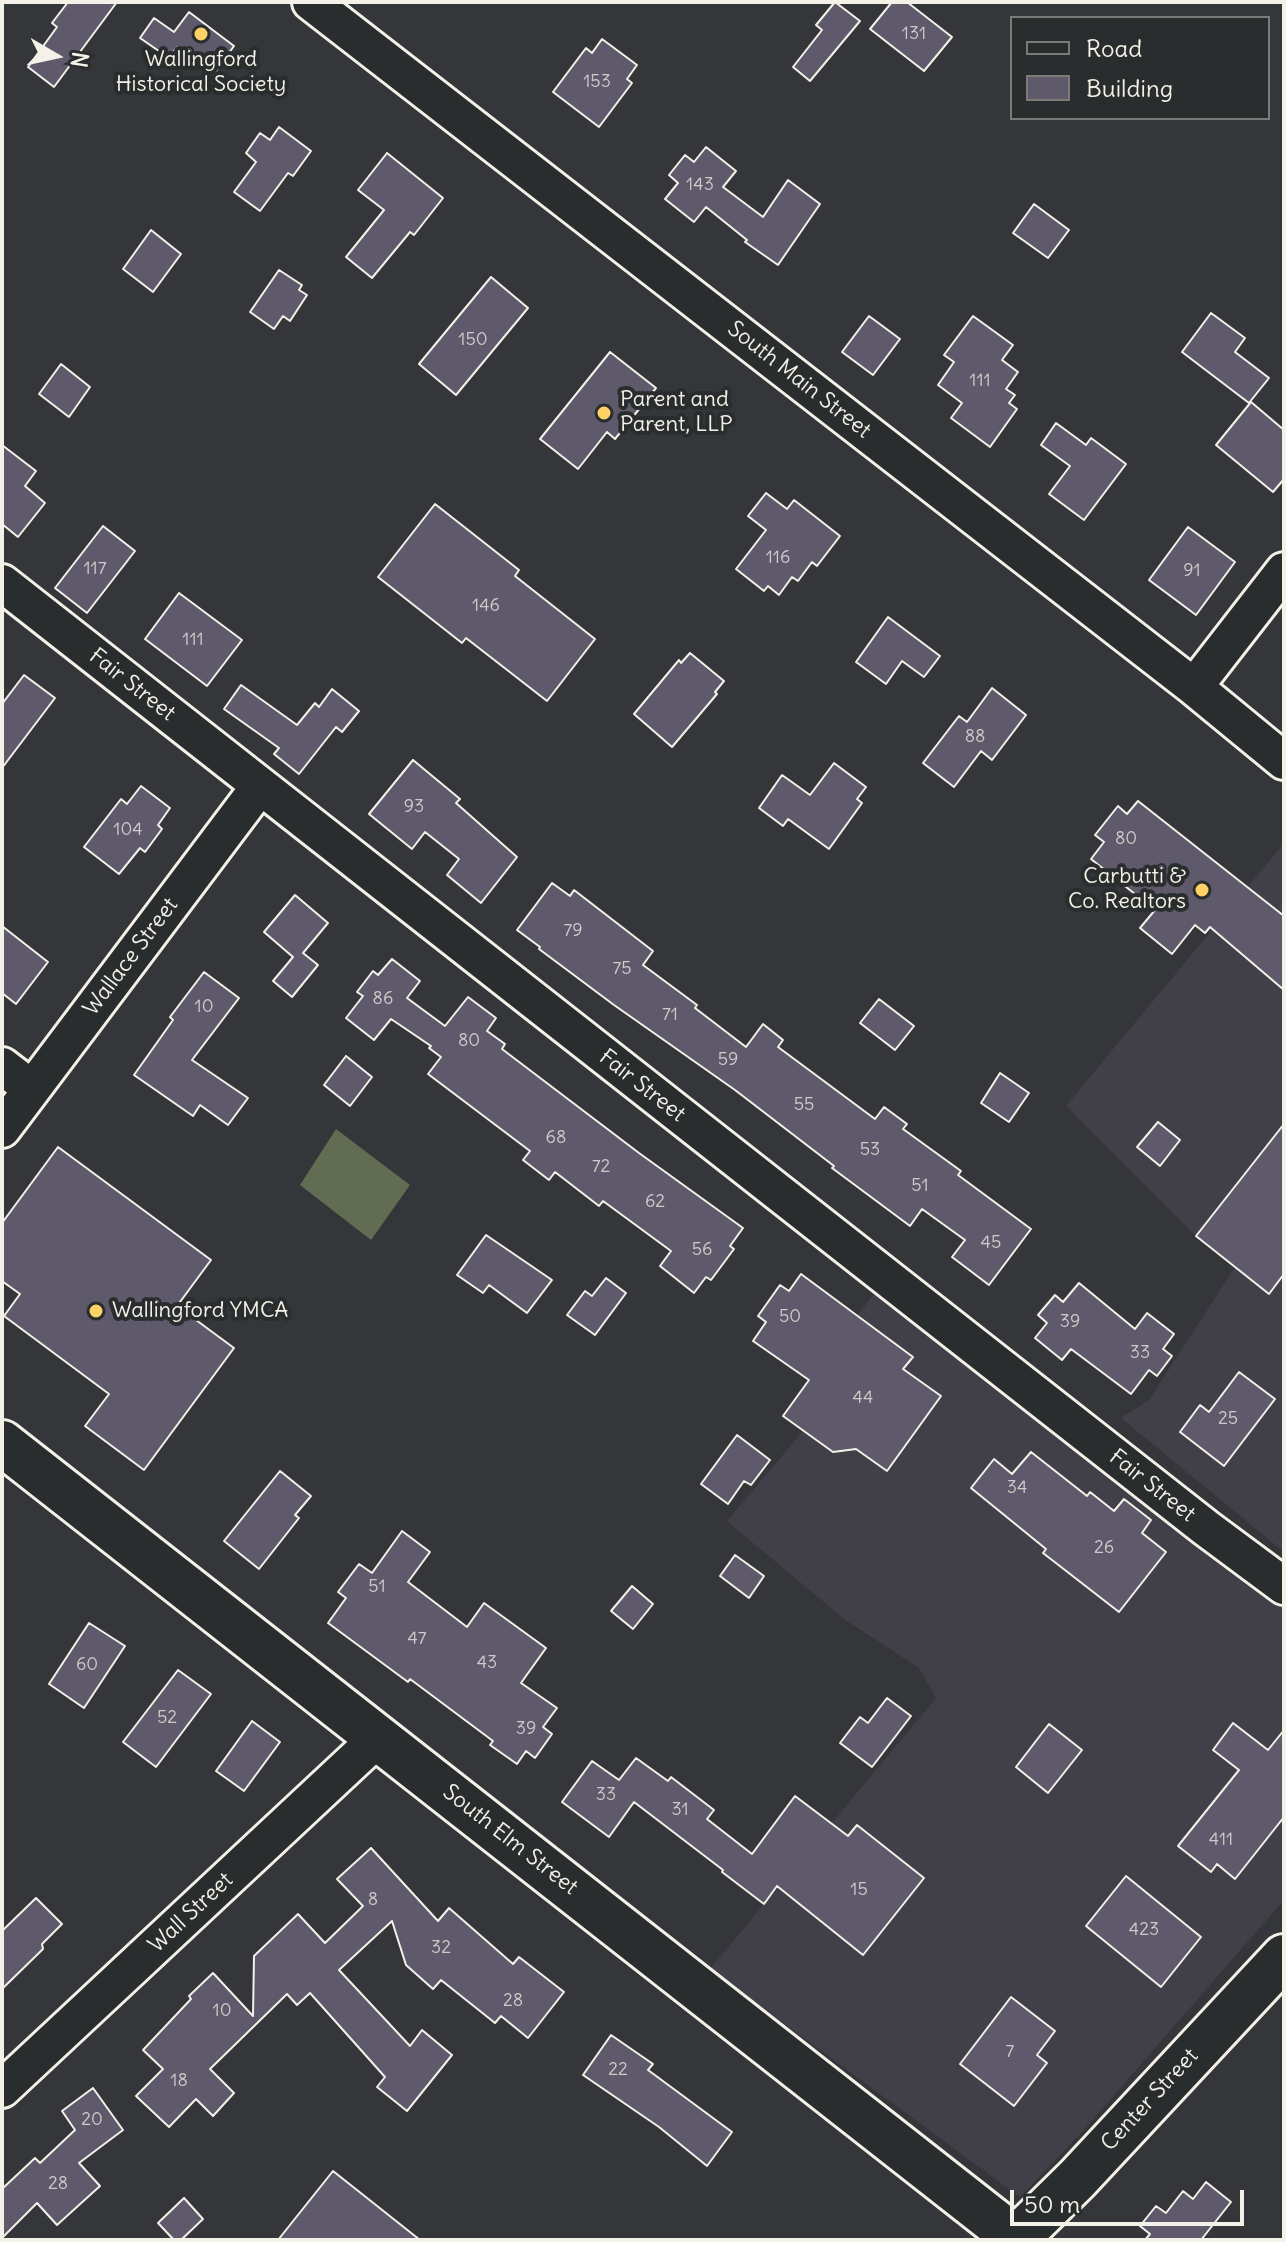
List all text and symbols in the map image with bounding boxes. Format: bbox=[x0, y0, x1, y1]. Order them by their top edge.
north arrow bbox=[16, 16, 96, 96]
legend bbox=[1010, 16, 1270, 120]
house number: 131 bbox=[902, 23, 926, 45]
marker: Wallingford Historical Society bbox=[192, 25, 210, 43]
text: Road bbox=[1086, 33, 1142, 63]
place label: Wallingford Historical Society bbox=[116, 47, 286, 98]
text: N bbox=[65, 50, 95, 69]
house number: 153 bbox=[583, 71, 611, 93]
text: Building bbox=[1086, 73, 1173, 103]
house number: 143 bbox=[686, 174, 714, 196]
street label: South Main Street bbox=[722, 316, 876, 444]
house number: 150 bbox=[458, 329, 488, 351]
house number: 111 bbox=[969, 370, 991, 392]
place label: Parent and Parent, LLP bbox=[620, 387, 732, 438]
marker: Parent and Parent, LLP bbox=[595, 404, 613, 422]
house number: 116 bbox=[766, 547, 790, 569]
house number: 117 bbox=[83, 558, 107, 580]
house number: 91 bbox=[1183, 560, 1201, 582]
house number: 146 bbox=[472, 595, 500, 617]
house number: 111 bbox=[182, 629, 204, 651]
street label: Fair Street bbox=[84, 643, 180, 727]
house number: 88 bbox=[965, 726, 985, 748]
house number: 93 bbox=[404, 796, 424, 818]
house number: 104 bbox=[113, 819, 143, 841]
house number: 80 bbox=[1115, 828, 1137, 850]
place label: Carbutti & Co. Realtors bbox=[1068, 864, 1186, 916]
marker: Carbutti & Co. Realtors bbox=[1193, 881, 1211, 899]
street label: Wallace Street bbox=[78, 893, 184, 1021]
house number: 79 bbox=[563, 920, 583, 942]
house number: 75 bbox=[612, 958, 632, 980]
house number: 86 bbox=[373, 988, 393, 1010]
house number: 10 bbox=[195, 996, 213, 1018]
house number: 71 bbox=[662, 1004, 678, 1026]
house number: 80 bbox=[458, 1030, 480, 1052]
street label: Fair Street bbox=[594, 1044, 690, 1128]
house number: 59 bbox=[718, 1049, 738, 1071]
house number: 55 bbox=[794, 1094, 814, 1116]
house number: 68 bbox=[546, 1127, 566, 1149]
house number: 53 bbox=[860, 1139, 880, 1161]
house number: 72 bbox=[592, 1156, 610, 1178]
house number: 51 bbox=[911, 1175, 929, 1197]
house number: 62 bbox=[645, 1191, 665, 1213]
house number: 45 bbox=[981, 1232, 1001, 1254]
house number: 56 bbox=[692, 1239, 712, 1261]
place label: Wallingford YMCA bbox=[112, 1298, 288, 1324]
marker: Wallingford YMCA bbox=[87, 1302, 105, 1320]
house number: 50 bbox=[779, 1306, 801, 1328]
house number: 39 bbox=[1060, 1311, 1080, 1333]
house number: 33 bbox=[1130, 1342, 1150, 1364]
house number: 44 bbox=[853, 1387, 873, 1409]
house number: 25 bbox=[1218, 1408, 1238, 1430]
street label: Fair Street bbox=[1104, 1444, 1200, 1528]
house number: 34 bbox=[1007, 1477, 1027, 1499]
house number: 26 bbox=[1094, 1537, 1114, 1559]
house number: 51 bbox=[368, 1576, 386, 1598]
house number: 47 bbox=[407, 1628, 427, 1650]
house number: 43 bbox=[477, 1652, 497, 1674]
house number: 60 bbox=[76, 1654, 98, 1676]
house number: 52 bbox=[157, 1707, 177, 1729]
house number: 39 bbox=[516, 1718, 536, 1740]
street label: South Elm Street bbox=[437, 1779, 583, 1901]
house number: 33 bbox=[596, 1784, 616, 1806]
house number: 31 bbox=[671, 1799, 689, 1821]
house number: 411 bbox=[1209, 1829, 1233, 1851]
street label: Wall Street bbox=[143, 1867, 239, 1959]
house number: 15 bbox=[850, 1879, 868, 1901]
house number: 8 bbox=[368, 1889, 378, 1911]
house number: 423 bbox=[1129, 1919, 1159, 1941]
house number: 32 bbox=[431, 1937, 451, 1959]
house number: 28 bbox=[503, 1990, 523, 2012]
house number: 10 bbox=[213, 2000, 231, 2022]
house number: 7 bbox=[1006, 2041, 1014, 2063]
street label: Center Street bbox=[1096, 2043, 1204, 2157]
house number: 22 bbox=[608, 2059, 628, 2081]
house number: 18 bbox=[170, 2070, 188, 2092]
house number: 20 bbox=[81, 2109, 103, 2131]
house number: 28 bbox=[48, 2173, 68, 2195]
scale bar bbox=[1014, 2174, 1248, 2224]
text: 50 m bbox=[1024, 2189, 1080, 2219]

